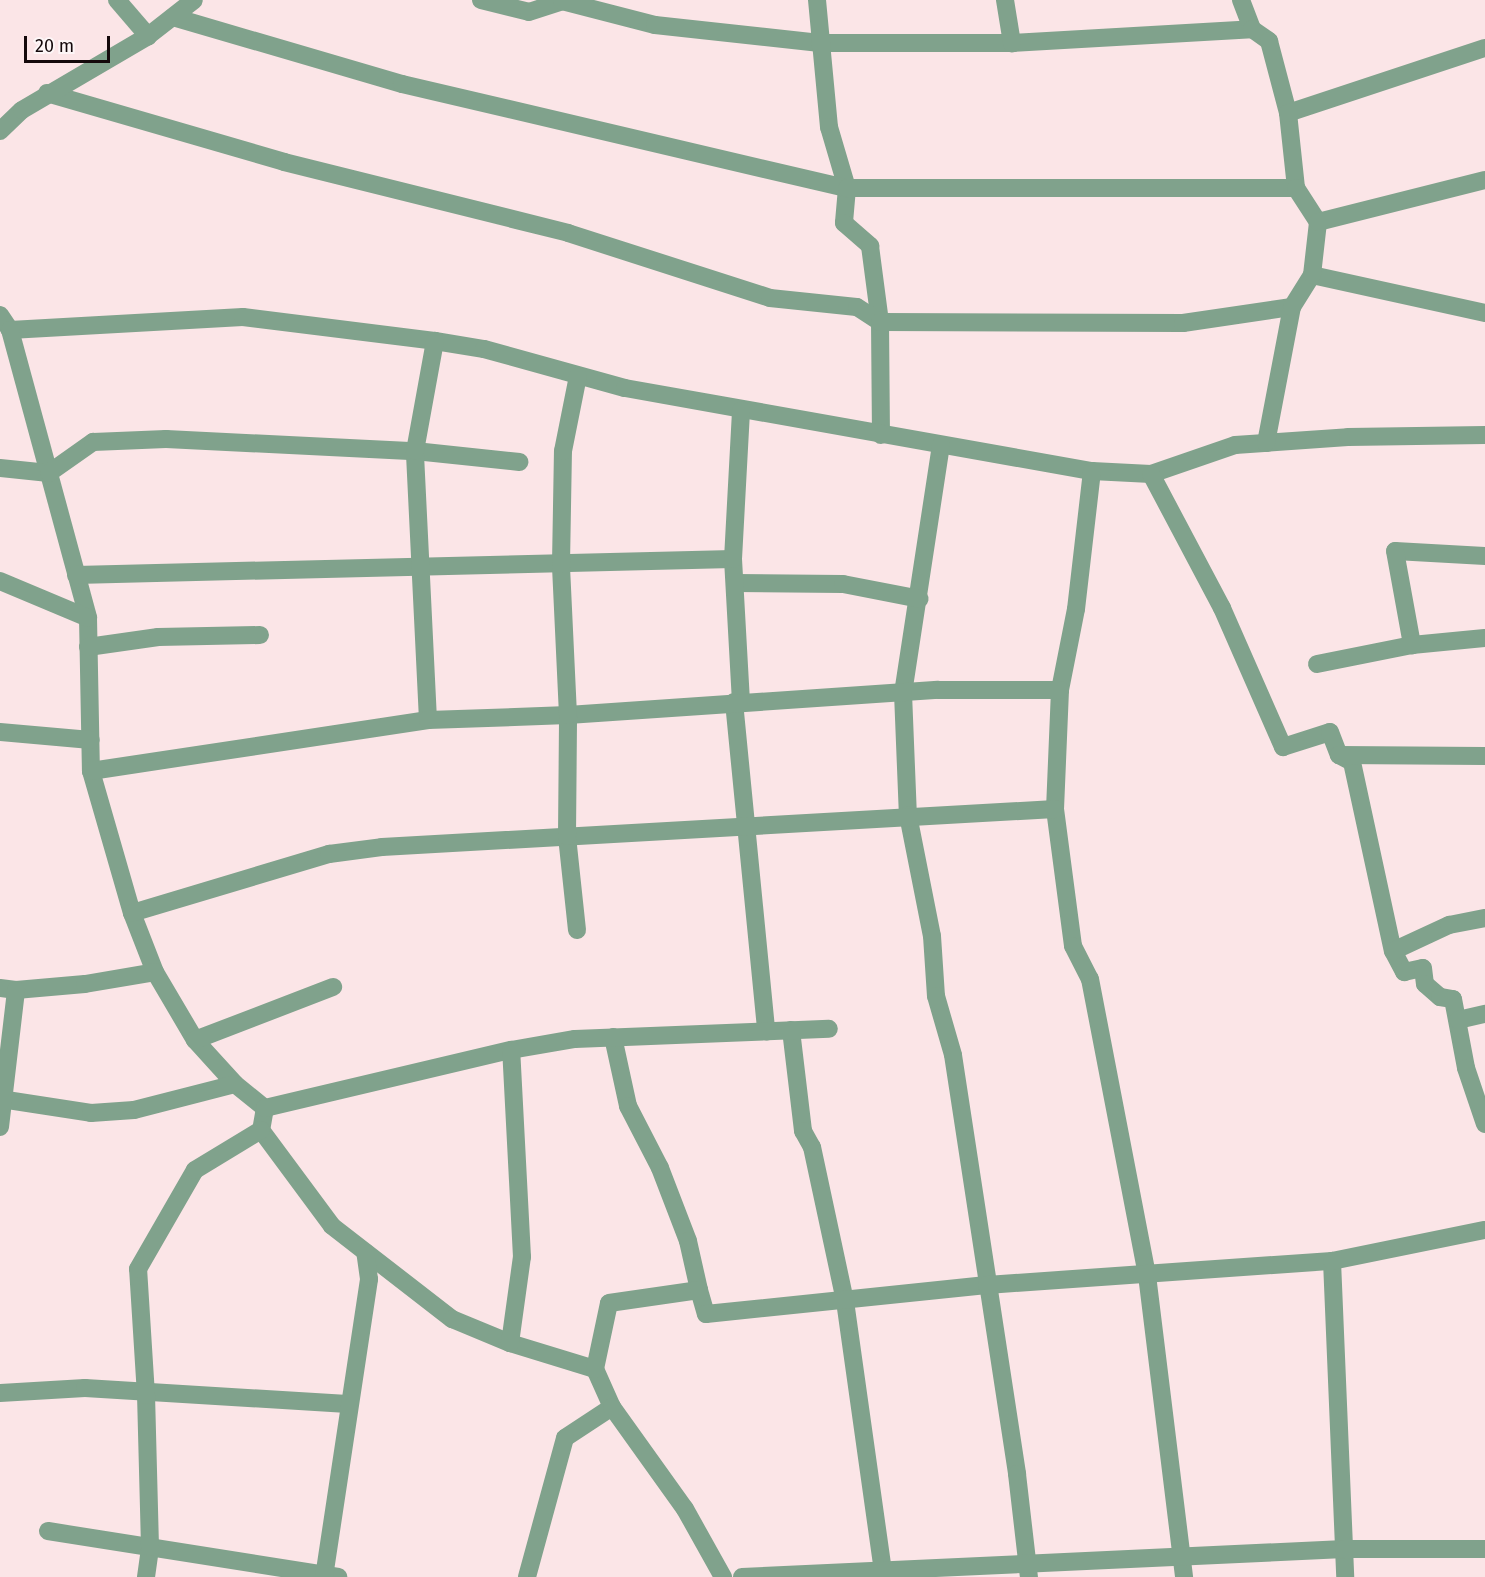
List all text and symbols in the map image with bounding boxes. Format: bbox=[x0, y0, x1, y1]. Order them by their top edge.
scale bar bbox=[27, 24, 112, 62]
text: 20 m bbox=[35, 35, 74, 57]

